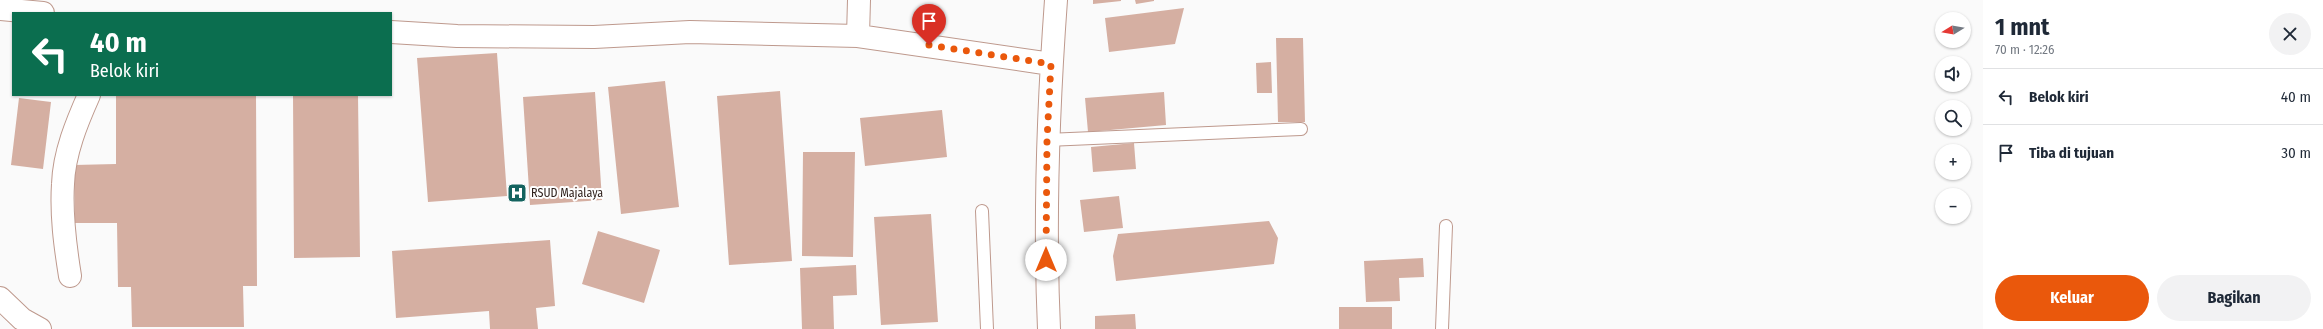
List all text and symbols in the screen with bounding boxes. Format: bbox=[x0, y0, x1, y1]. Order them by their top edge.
pin bbox=[912, 4, 946, 45]
icon: arrive bbox=[918, 10, 940, 32]
north arrow bbox=[1935, 12, 1971, 48]
map controls bbox=[1935, 12, 1971, 224]
text: 1 mnt bbox=[1995, 13, 2049, 41]
button: close bbox=[2269, 13, 2311, 55]
text: 40 m bbox=[90, 26, 147, 59]
icon: left bbox=[24, 28, 76, 80]
text: 70 m · 12:26 bbox=[1995, 42, 2055, 57]
button: sound bbox=[1935, 56, 1971, 92]
text: Belok kiri bbox=[90, 60, 159, 82]
icon: left bbox=[1995, 86, 2017, 108]
text: Belok kiri bbox=[2029, 88, 2089, 106]
text: 40 m bbox=[2281, 88, 2311, 106]
button: search bbox=[1935, 100, 1971, 136]
icon: arrive bbox=[1995, 142, 2017, 164]
button: + bbox=[1935, 144, 1971, 180]
text: Tiba di tujuan bbox=[2029, 144, 2114, 162]
text: 30 m bbox=[2281, 144, 2311, 162]
hospital icon: RSUD Majalaya bbox=[506, 182, 528, 204]
place label: RSUD Majalaya bbox=[531, 186, 603, 200]
button: − bbox=[1935, 188, 1971, 224]
position arrow bbox=[1025, 239, 1067, 281]
button: Keluar bbox=[1995, 275, 2149, 321]
button: Bagikan bbox=[2157, 275, 2311, 321]

